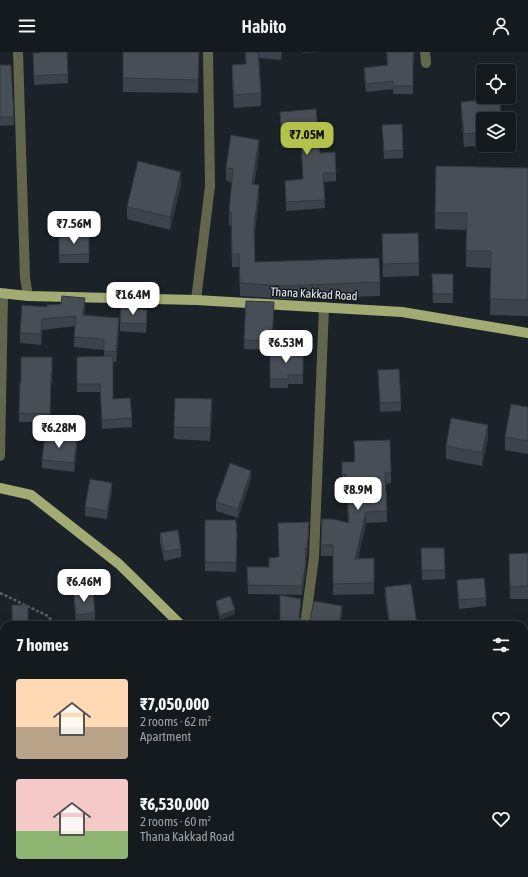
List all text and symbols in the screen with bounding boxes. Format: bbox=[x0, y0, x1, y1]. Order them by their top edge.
icon: menu bbox=[16, 15, 38, 37]
icon: person bbox=[490, 15, 512, 37]
text: Habito bbox=[242, 16, 286, 37]
map controls bbox=[476, 64, 516, 152]
button: locate bbox=[476, 64, 516, 104]
button: layers bbox=[476, 112, 516, 152]
pin: ₹7.05M bbox=[274, 122, 340, 156]
text: ₹7.05M bbox=[290, 127, 324, 142]
pin: ₹7.56M bbox=[41, 211, 107, 245]
text: ₹7.56M bbox=[57, 216, 91, 231]
pin: ₹16.4M bbox=[100, 282, 166, 316]
street label: Thana Kakkad Road bbox=[270, 285, 358, 303]
text: ₹16.4M bbox=[116, 287, 150, 302]
pin: ₹6.53M bbox=[253, 330, 319, 364]
text: ₹6.53M bbox=[269, 335, 303, 350]
pin: ₹6.28M bbox=[26, 415, 92, 449]
text: ₹6.28M bbox=[42, 420, 76, 435]
pin: ₹8.9M bbox=[330, 477, 386, 511]
text: ₹8.9M bbox=[344, 482, 372, 497]
pin: ₹6.46M bbox=[51, 569, 117, 603]
text: ₹6.46M bbox=[67, 574, 101, 589]
icon: filters bbox=[490, 634, 512, 656]
text: 7 homes bbox=[16, 635, 69, 655]
text: ₹7,050,000 bbox=[140, 694, 209, 714]
icon: home bbox=[48, 695, 96, 743]
icon: heart bbox=[490, 708, 512, 730]
text: 2 rooms · 62 m² bbox=[140, 714, 211, 729]
text: Apartment bbox=[140, 729, 191, 744]
text: ₹6,530,000 bbox=[140, 794, 209, 814]
icon: home bbox=[48, 795, 96, 843]
icon: heart bbox=[490, 808, 512, 830]
text: 2 rooms · 60 m² bbox=[140, 814, 211, 829]
text: Thana Kakkad Road bbox=[140, 829, 234, 844]

